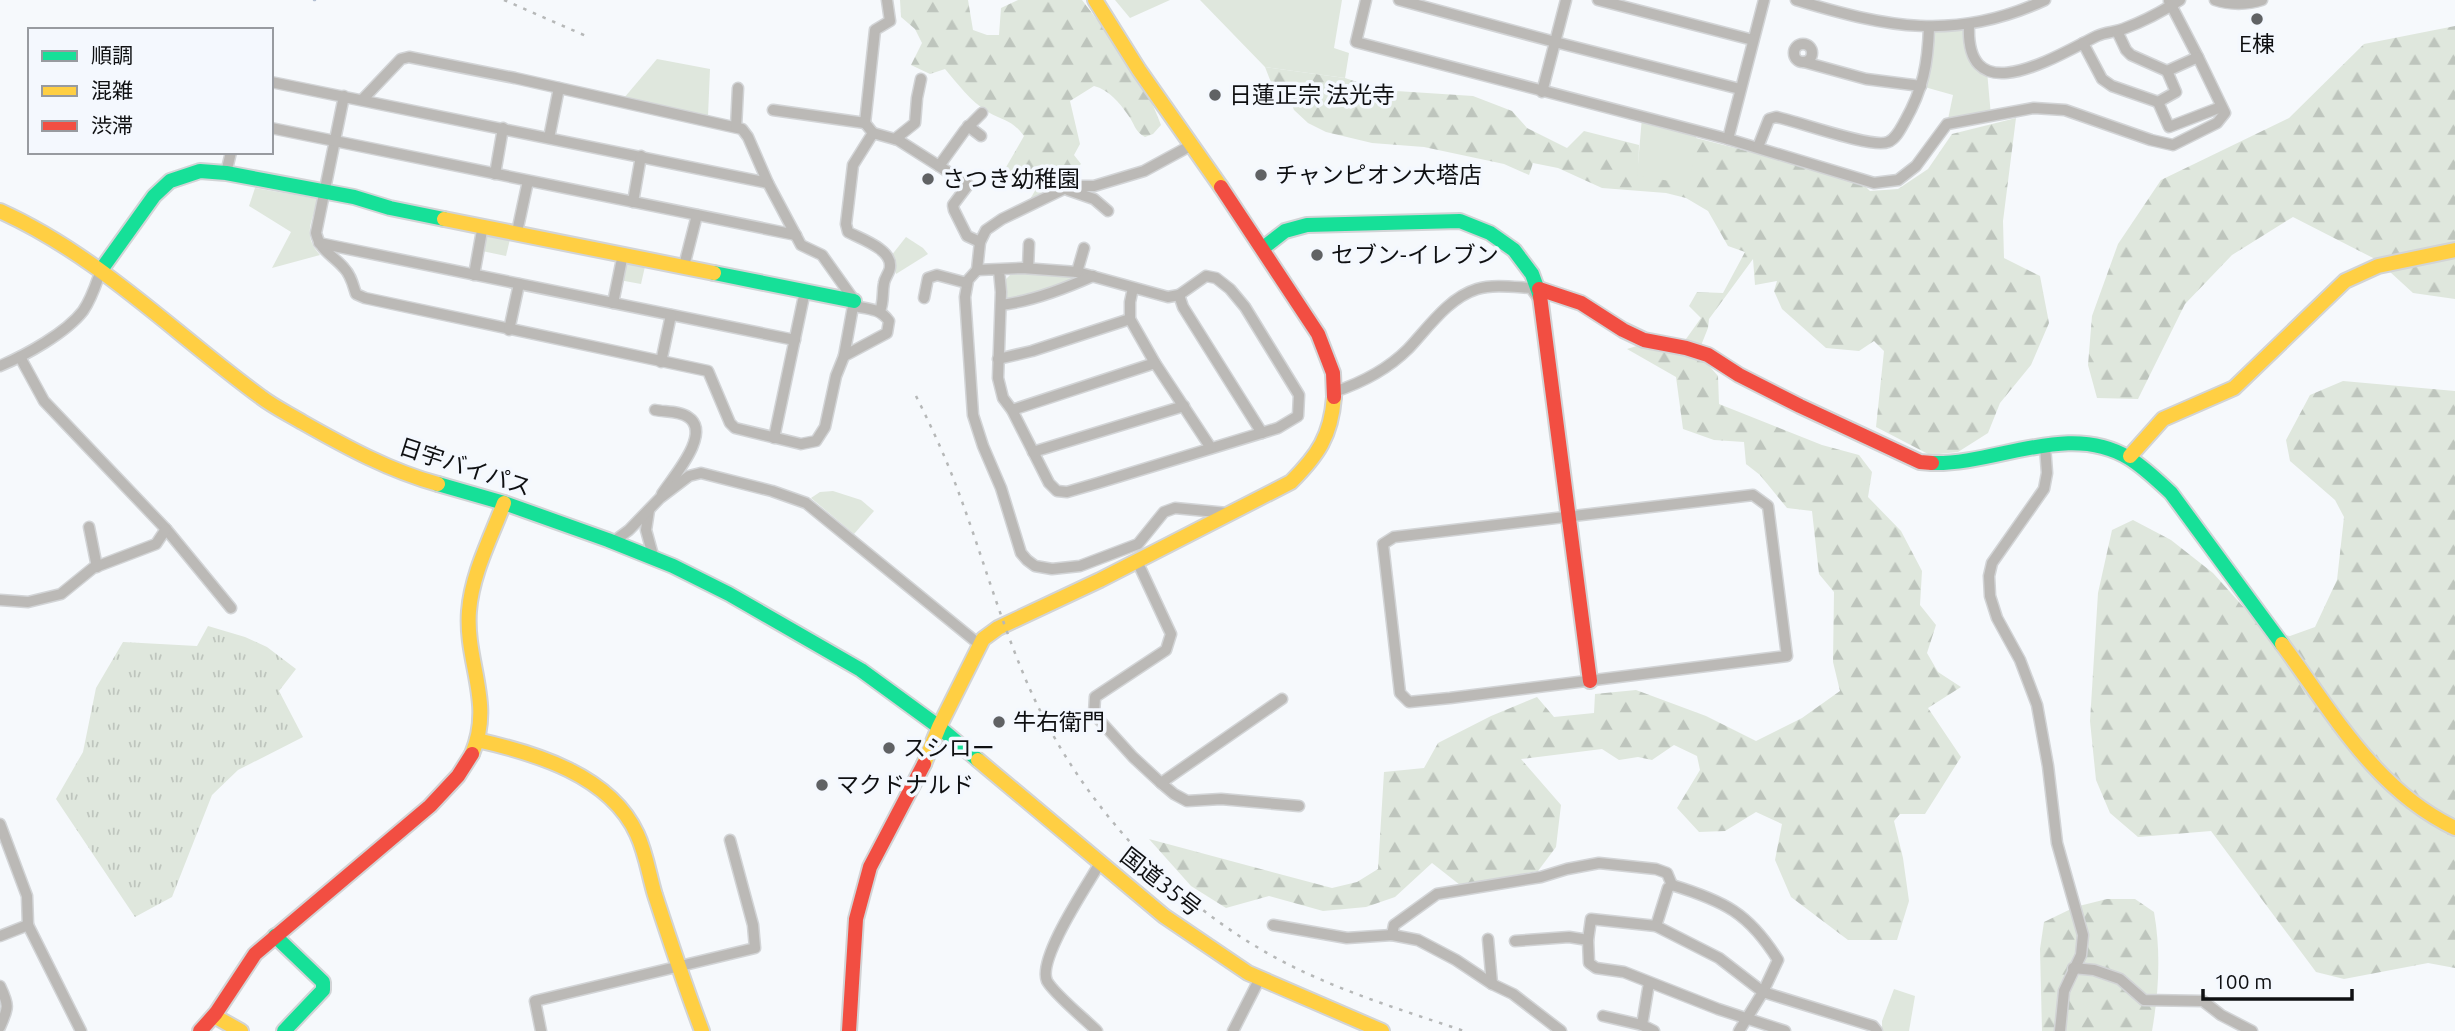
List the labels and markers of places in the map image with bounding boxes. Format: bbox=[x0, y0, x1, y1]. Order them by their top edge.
marker: E棟 bbox=[2249, 11, 2265, 27]
place label: E棟 bbox=[2239, 31, 2275, 56]
place label: 日蓮正宗 法光寺 bbox=[1229, 82, 1395, 107]
marker: 日蓮正宗 法光寺 bbox=[1207, 87, 1223, 103]
place label: チャンピオン大塔店 bbox=[1275, 162, 1482, 187]
place label: さつき幼稚園 bbox=[942, 166, 1080, 191]
marker: チャンピオン大塔店 bbox=[1253, 167, 1269, 183]
marker: さつき幼稚園 bbox=[920, 171, 936, 187]
place label: セブン-イレブン bbox=[1331, 242, 1499, 267]
marker: セブン-イレブン bbox=[1309, 247, 1325, 263]
place label: 牛右衛門 bbox=[1013, 709, 1105, 734]
marker: 牛右衛門 bbox=[991, 714, 1007, 730]
place label: スシロー bbox=[903, 735, 995, 760]
marker: スシロー bbox=[881, 740, 897, 756]
place label: マクドナルド bbox=[836, 772, 974, 797]
marker: マクドナルド bbox=[814, 777, 830, 793]

